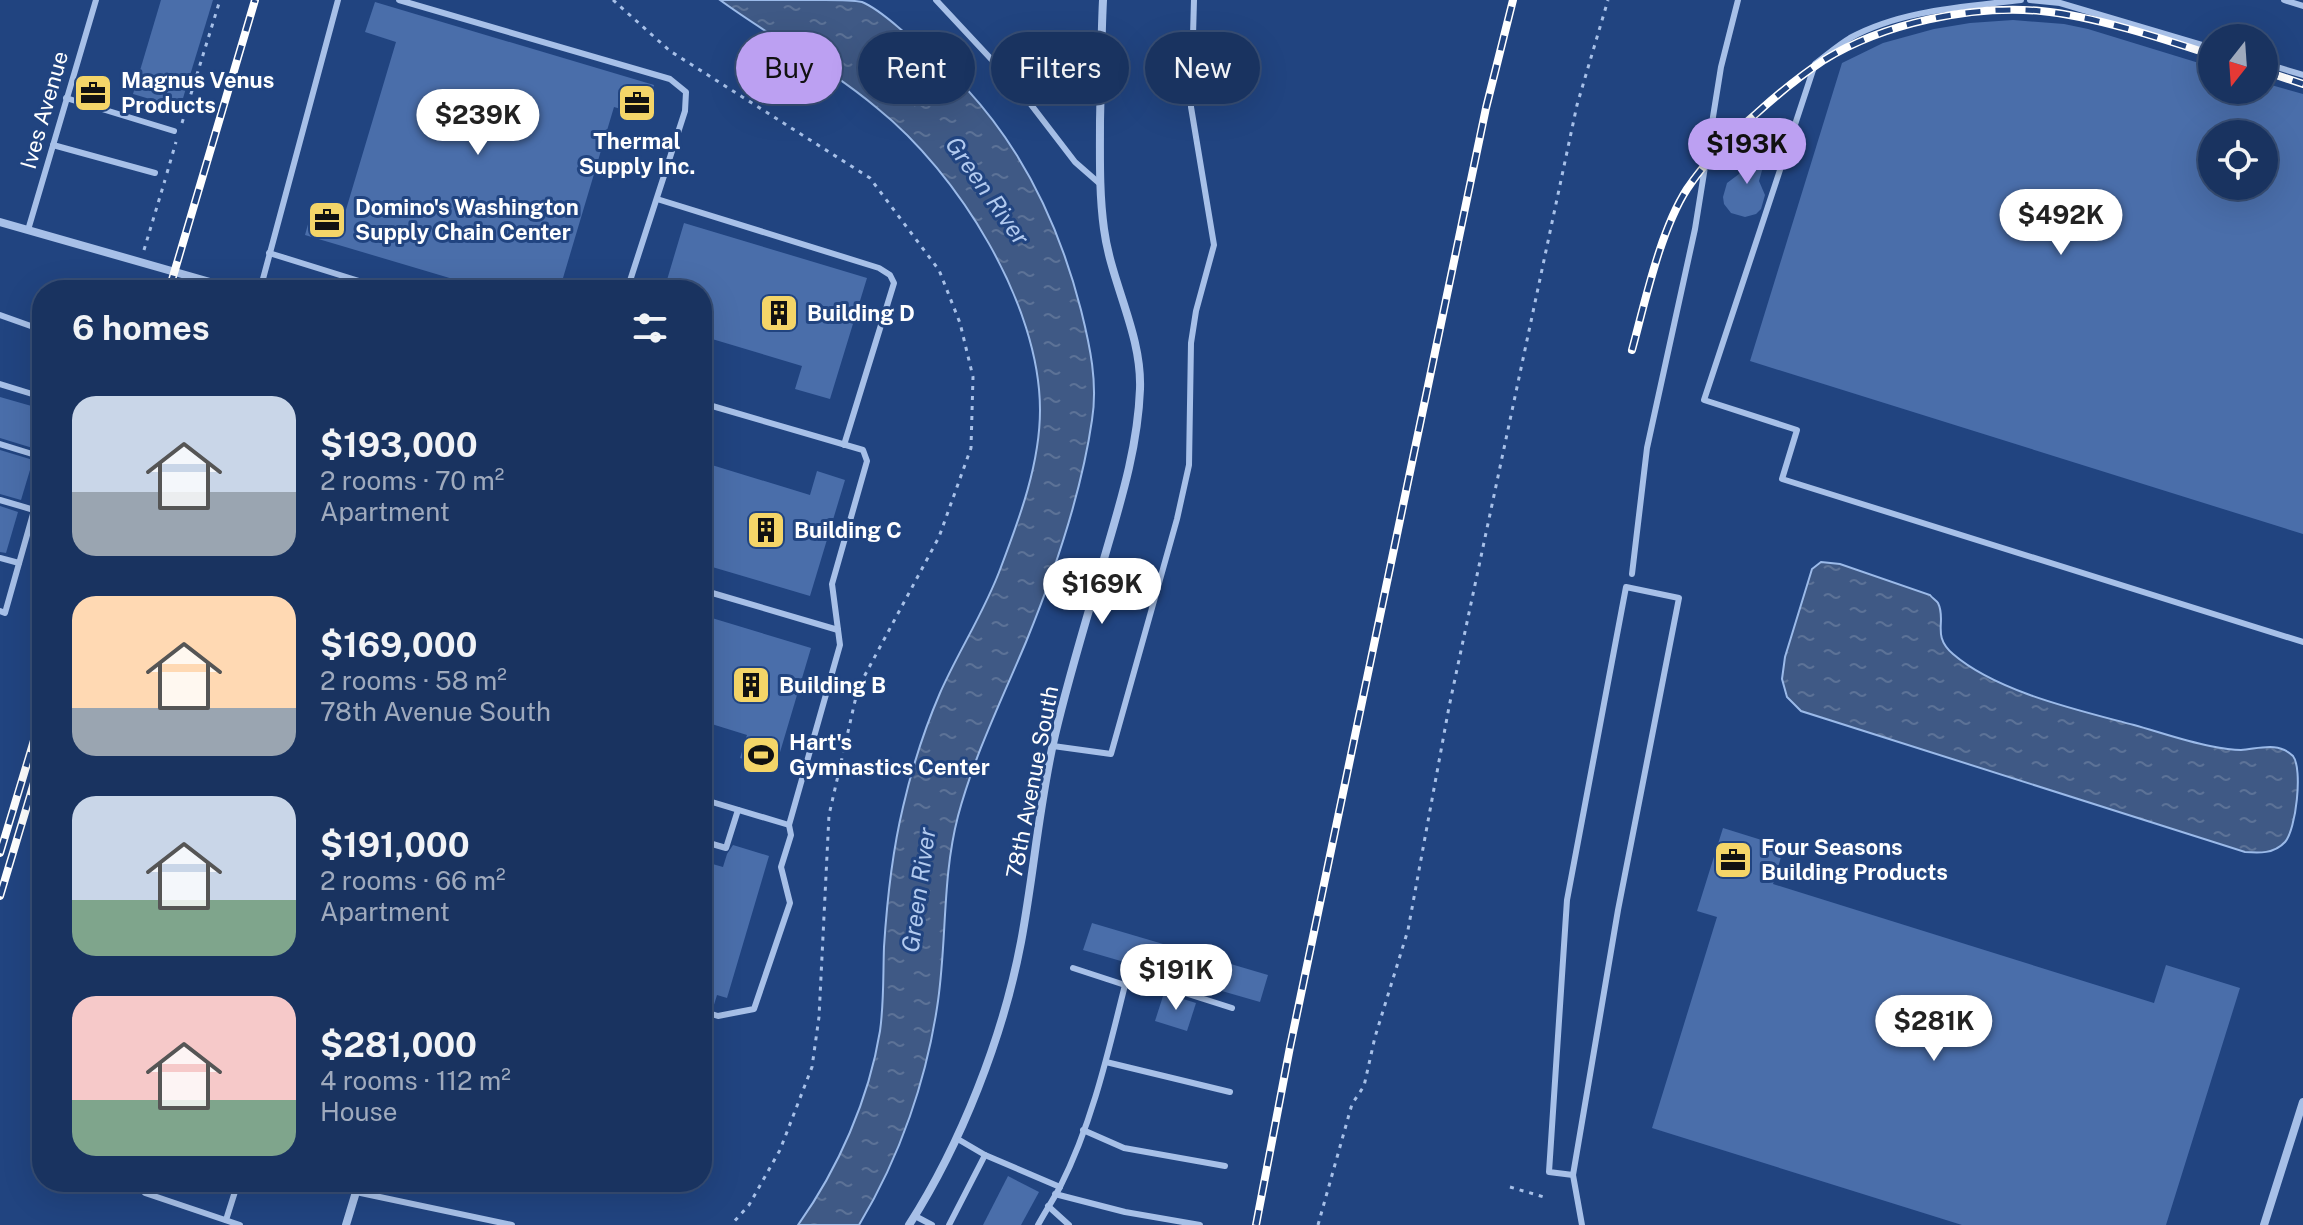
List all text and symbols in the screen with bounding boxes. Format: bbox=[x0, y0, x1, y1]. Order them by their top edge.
north arrow bbox=[2198, 24, 2278, 104]
map controls bbox=[2198, 24, 2278, 200]
chip: Buy bbox=[736, 32, 842, 104]
chip: Rent bbox=[858, 32, 975, 104]
chip: Filters bbox=[991, 32, 1129, 104]
chip: New bbox=[1145, 32, 1260, 104]
street label: Ives Avenue bbox=[15, 48, 73, 172]
place label: Magnus Venus Products bbox=[121, 67, 274, 118]
office icon: Magnus Venus Products bbox=[72, 72, 114, 114]
office icon: Thermal Supply Inc. bbox=[616, 82, 658, 124]
pin: $239K bbox=[422, 89, 534, 157]
text: $239K bbox=[434, 99, 522, 130]
pin: $193K bbox=[1691, 118, 1803, 186]
button: locate bbox=[2198, 120, 2278, 200]
place label: Thermal Supply Inc. bbox=[579, 128, 695, 179]
text: $193K bbox=[1706, 128, 1788, 159]
water label: Green River bbox=[940, 131, 1036, 251]
pin: $492K bbox=[2005, 189, 2117, 257]
place label: Domino's Washington Supply Chain Center bbox=[355, 194, 579, 245]
office icon: Domino's Washington Supply Chain Center bbox=[306, 199, 348, 241]
text: $492K bbox=[2017, 199, 2105, 230]
building icon: Building D bbox=[758, 292, 800, 334]
place label: Building D bbox=[807, 300, 915, 326]
icon: filters bbox=[628, 306, 672, 350]
text: 6 homes bbox=[72, 308, 210, 348]
text: $193,000 bbox=[320, 425, 478, 465]
icon: home bbox=[136, 428, 232, 524]
text: 2 rooms · 70 m² bbox=[320, 465, 504, 496]
text: Apartment bbox=[320, 496, 450, 527]
building icon: Building C bbox=[745, 509, 787, 551]
place label: Building C bbox=[794, 517, 902, 543]
pin: $169K bbox=[1046, 558, 1158, 626]
text: $169K bbox=[1061, 568, 1143, 599]
text: $169,000 bbox=[320, 625, 477, 665]
icon: home bbox=[136, 628, 232, 724]
building icon: Building B bbox=[730, 664, 772, 706]
text: 2 rooms · 58 m² bbox=[320, 665, 507, 696]
place label: Building B bbox=[779, 672, 886, 698]
street label: 78th Avenue South bbox=[1001, 684, 1063, 880]
text: 78th Avenue South bbox=[320, 696, 551, 727]
place label: Hart's Gymnastics Center bbox=[789, 729, 990, 780]
sports icon: Hart's Gymnastics Center bbox=[740, 734, 782, 776]
text: $191,000 bbox=[320, 825, 470, 865]
water label: Green River bbox=[895, 825, 941, 954]
icon: home bbox=[136, 828, 232, 924]
place label: Four Seasons Building Products bbox=[1761, 834, 1948, 885]
office icon: Four Seasons Building Products bbox=[1712, 839, 1754, 881]
text: 2 rooms · 66 m² bbox=[320, 865, 506, 896]
text: Apartment bbox=[320, 896, 450, 927]
pin: $191K bbox=[1120, 944, 1232, 1012]
text: $191K bbox=[1138, 954, 1214, 985]
pin: $281K bbox=[1878, 995, 1990, 1063]
text: $281K bbox=[1893, 1005, 1975, 1036]
text: $281,000 bbox=[320, 1025, 477, 1065]
icon: home bbox=[136, 1028, 232, 1124]
text: 4 rooms · 112 m² bbox=[320, 1065, 511, 1096]
text: House bbox=[320, 1096, 397, 1127]

